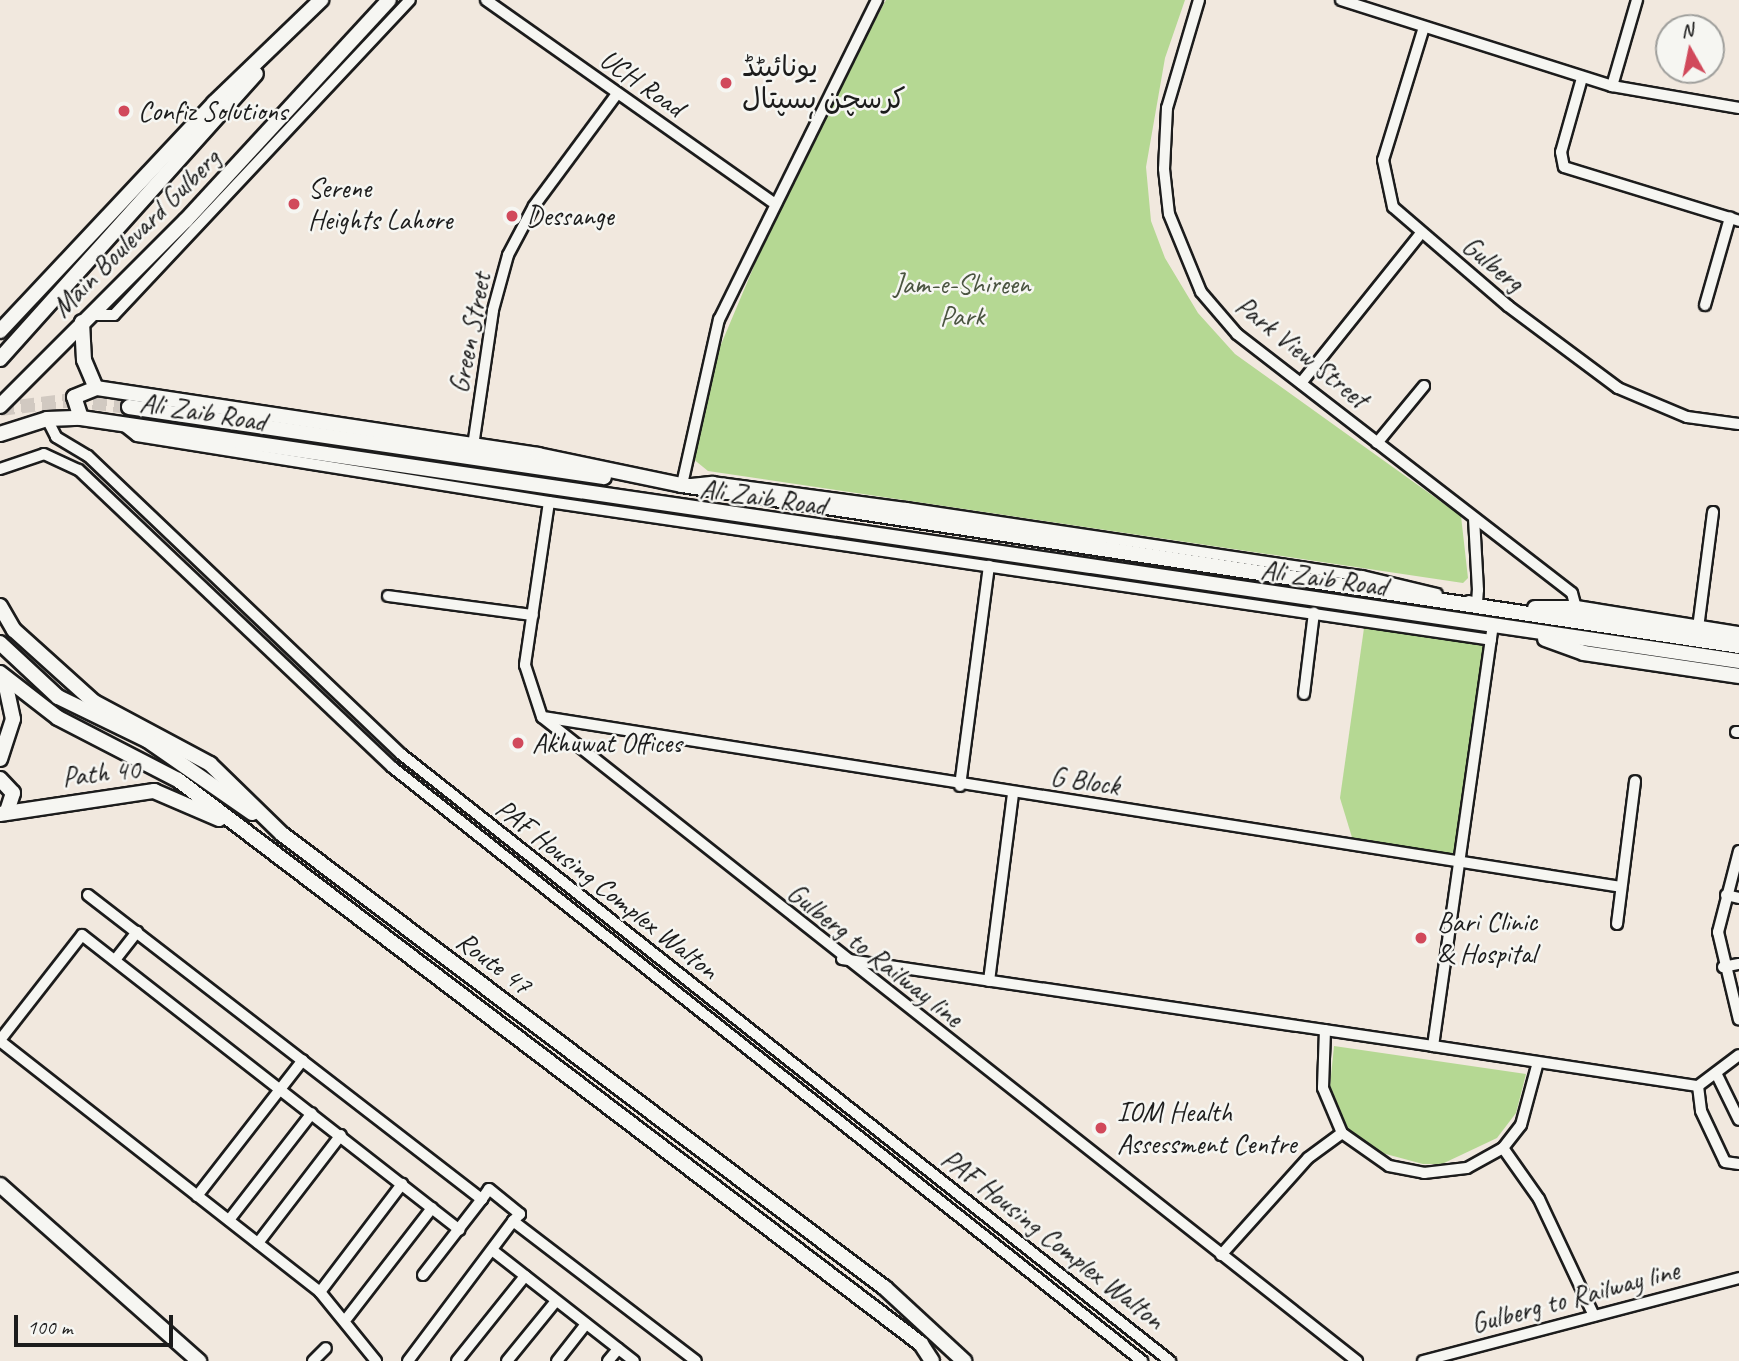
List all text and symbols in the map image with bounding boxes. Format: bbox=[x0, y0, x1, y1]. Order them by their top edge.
north arrow bbox=[1655, 14, 1725, 84]
text: N bbox=[1679, 17, 1695, 43]
street label: UCH Road bbox=[593, 42, 691, 124]
place label: یونائیٹڈ کرسچن ہسپتال bbox=[742, 50, 906, 116]
marker: یونائیٹڈ کرسچن ہسپتال bbox=[716, 73, 736, 93]
place label: Confiz Solutions bbox=[138, 94, 287, 128]
marker: Confiz Solutions bbox=[116, 103, 132, 119]
street label: Main Boulevard Gulberg bbox=[44, 141, 228, 325]
place label: Serene Heights Lahore bbox=[308, 171, 453, 237]
marker: Serene Heights Lahore bbox=[286, 196, 302, 212]
place label: Dessange bbox=[526, 199, 614, 233]
marker: Dessange bbox=[504, 208, 520, 224]
street label: Gulberg bbox=[1455, 229, 1531, 299]
park label: Jam-e-Shireen Park bbox=[894, 267, 1030, 333]
street label: Green Street bbox=[442, 270, 498, 396]
street label: Park View Street bbox=[1229, 288, 1375, 416]
street label: Ali Zaib Road bbox=[137, 385, 269, 439]
street label: Ali Zaib Road bbox=[697, 471, 829, 523]
street label: Ali Zaib Road bbox=[1258, 552, 1390, 604]
place label: Akhuwat Offices bbox=[532, 726, 682, 760]
marker: Akhuwat Offices bbox=[510, 735, 526, 751]
street label: Path 40 bbox=[60, 752, 142, 794]
street label: G Block bbox=[1048, 759, 1122, 803]
street label: PAF Housing Complex Walton bbox=[489, 791, 725, 987]
street label: Gulberg to Railway line bbox=[780, 876, 970, 1034]
place label: Bari Clinic & Hospital bbox=[1437, 905, 1537, 971]
street label: Route 47 bbox=[450, 924, 538, 1002]
marker: Bari Clinic & Hospital bbox=[1411, 928, 1431, 948]
place label: IOM Health Assessment Centre bbox=[1117, 1095, 1296, 1161]
marker: IOM Health Assessment Centre bbox=[1091, 1118, 1111, 1138]
street label: PAF Housing Complex Walton bbox=[935, 1141, 1171, 1337]
street label: Gulberg to Railway line bbox=[1467, 1253, 1683, 1341]
scale bar bbox=[18, 1302, 177, 1346]
text: 100 m bbox=[27, 1314, 72, 1340]

